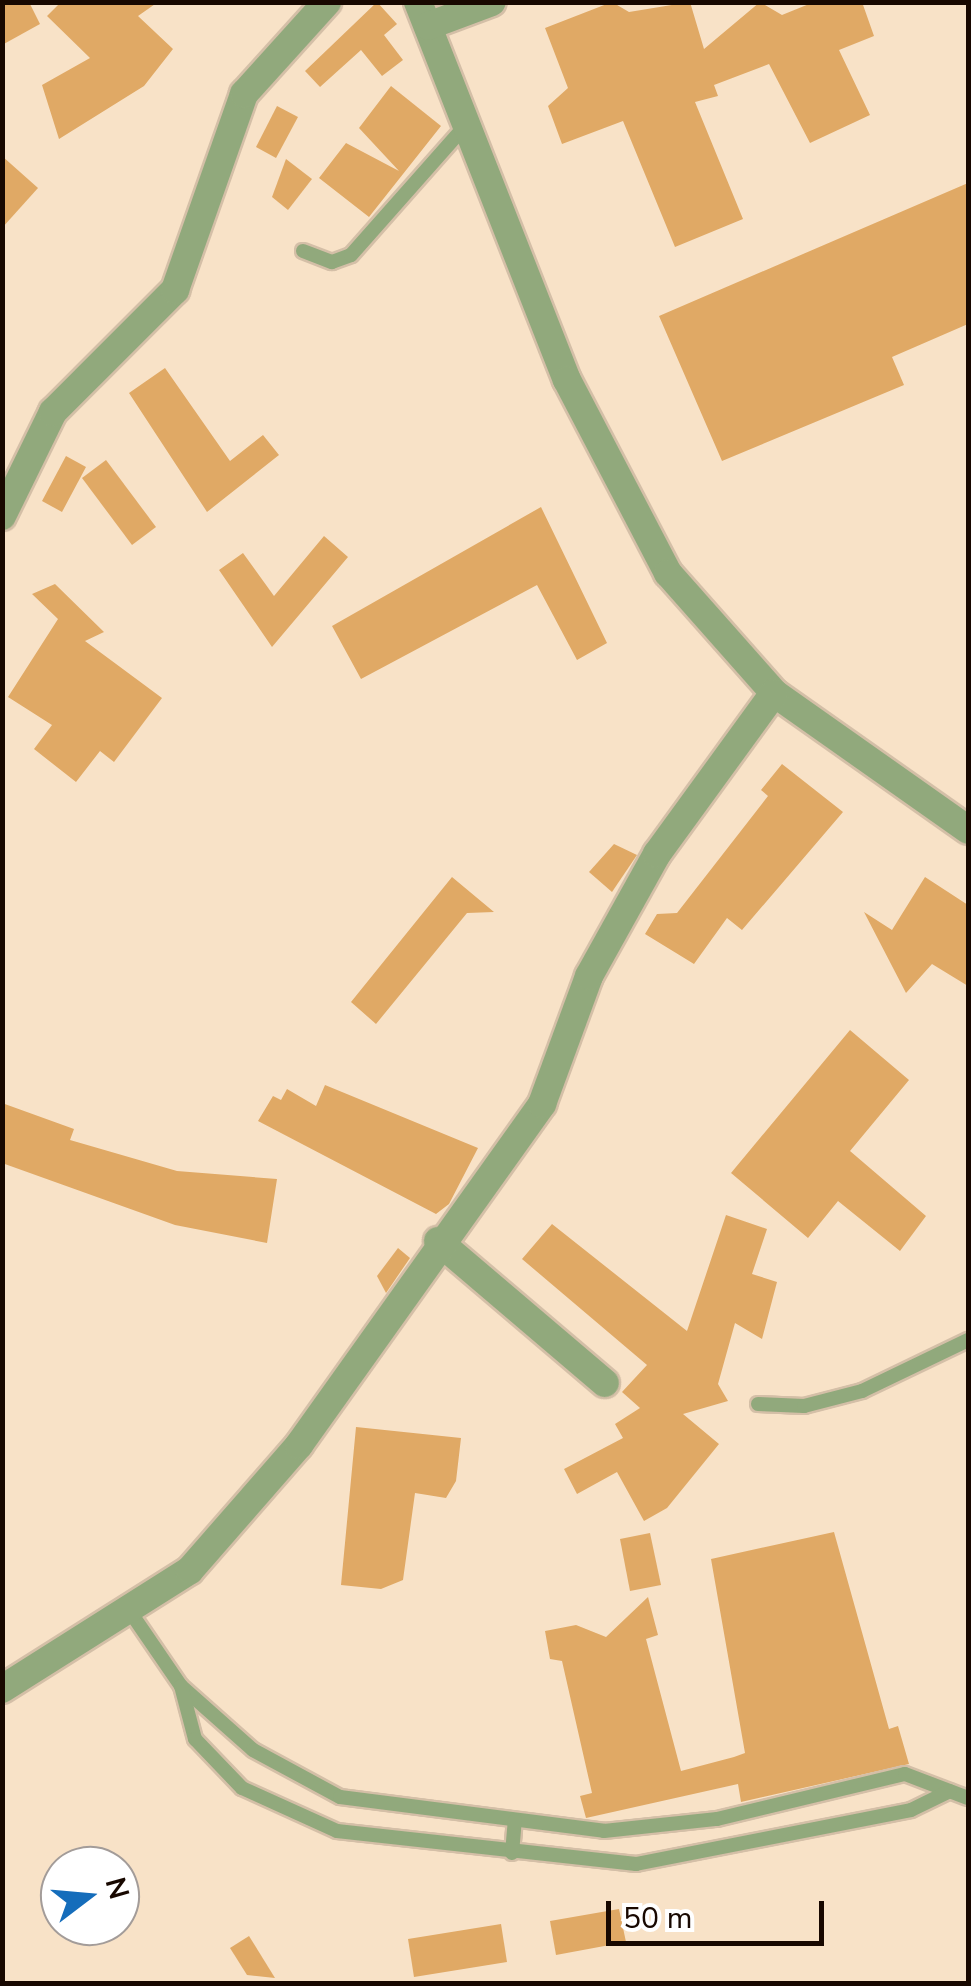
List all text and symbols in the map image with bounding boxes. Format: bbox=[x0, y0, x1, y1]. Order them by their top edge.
north arrow bbox=[40, 1846, 140, 1946]
text: N bbox=[96, 1873, 138, 1904]
scale bar bbox=[611, 1881, 828, 1943]
text: 50 m bbox=[623, 1898, 692, 1939]

